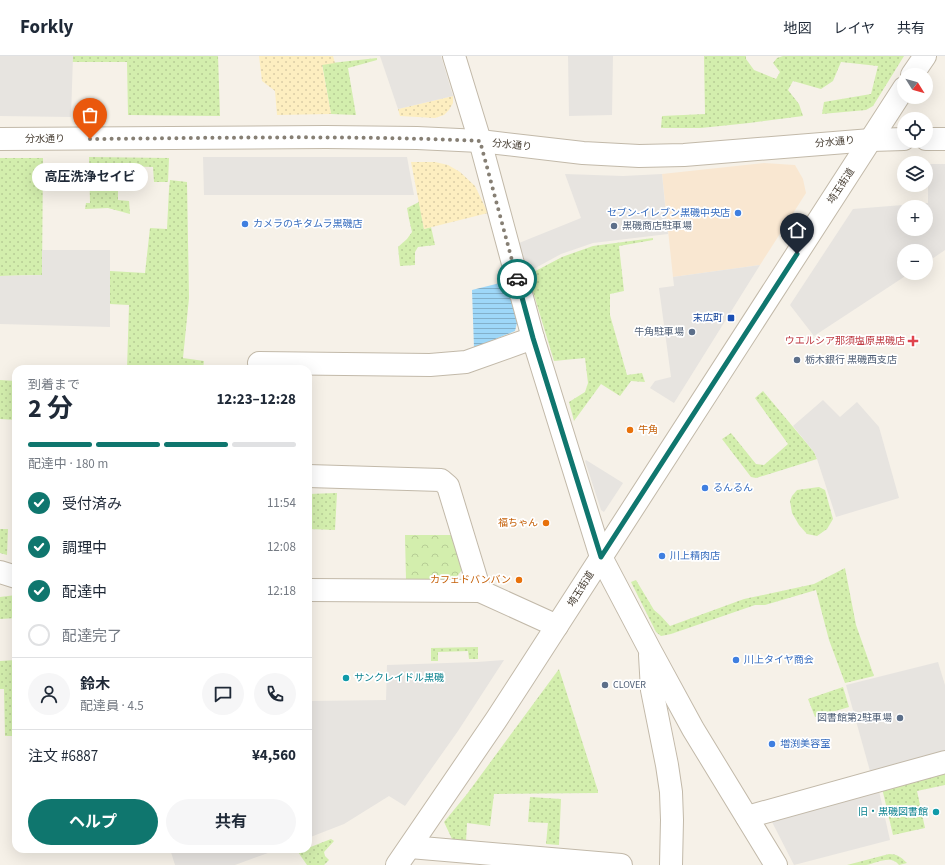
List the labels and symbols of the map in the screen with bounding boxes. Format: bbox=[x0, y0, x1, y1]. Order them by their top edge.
north arrow bbox=[897, 68, 933, 104]
pin bbox=[73, 98, 107, 139]
street label: 分水通り bbox=[25, 132, 65, 146]
street label: 分水通り bbox=[814, 133, 856, 151]
street label: 分水通り bbox=[491, 136, 533, 154]
callout: 高圧洗浄セイビ bbox=[32, 163, 148, 191]
street label: 埼玉街道 bbox=[824, 165, 858, 207]
place label: セブン-イレブン黒磯中央店 bbox=[607, 206, 730, 220]
marker: セブン-イレブン黒磯中央店 bbox=[733, 208, 743, 218]
pin bbox=[780, 213, 814, 254]
place label: カメラのキタムラ黒磯店 bbox=[253, 217, 363, 231]
marker: カメラのキタムラ黒磯店 bbox=[240, 219, 250, 229]
place label: 黒磯商店駐車場 bbox=[622, 219, 692, 233]
marker: 黒磯商店駐車場 bbox=[609, 221, 619, 231]
courier bbox=[497, 259, 537, 299]
place label: 末広町 bbox=[693, 311, 723, 325]
marker: 末広町 bbox=[726, 313, 736, 323]
place label: 牛角駐車場 bbox=[634, 325, 684, 339]
marker: 牛角駐車場 bbox=[687, 327, 697, 337]
place label: ウエルシア那須塩原黒磯店 bbox=[785, 334, 905, 348]
marker: ウエルシア那須塩原黒磯店 bbox=[908, 336, 918, 346]
place label: 栃木銀行 黒磯西支店 bbox=[805, 353, 897, 367]
marker: 栃木銀行 黒磯西支店 bbox=[792, 355, 802, 365]
place label: 牛角 bbox=[638, 423, 658, 437]
marker: 牛角 bbox=[625, 425, 635, 435]
place label: るんるん bbox=[713, 481, 753, 495]
marker: るんるん bbox=[700, 483, 710, 493]
place label: 福ちゃん bbox=[498, 516, 538, 530]
marker: 福ちゃん bbox=[541, 518, 551, 528]
place label: 川上精肉店 bbox=[670, 549, 720, 563]
marker: 川上精肉店 bbox=[657, 551, 667, 561]
street label: 埼玉街道 bbox=[564, 568, 598, 610]
place label: カフェドバンバン bbox=[430, 573, 511, 587]
marker: カフェドバンバン bbox=[514, 575, 524, 585]
place label: 川上タイヤ商会 bbox=[744, 653, 814, 667]
marker: 川上タイヤ商会 bbox=[731, 655, 741, 665]
place label: サンクレイドル黒磯 bbox=[354, 671, 444, 685]
marker: サンクレイドル黒磯 bbox=[341, 673, 351, 683]
place label: CLOVER bbox=[613, 678, 646, 692]
marker: CLOVER bbox=[600, 680, 610, 690]
place label: 図書館第2駐車場 bbox=[817, 711, 892, 725]
marker: 図書館第2駐車場 bbox=[895, 713, 905, 723]
place label: 増渕美容室 bbox=[780, 737, 830, 751]
marker: 増渕美容室 bbox=[767, 739, 777, 749]
place label: 旧・黒磯図書館 bbox=[858, 805, 928, 819]
marker: 旧・黒磯図書館 bbox=[931, 807, 941, 817]

